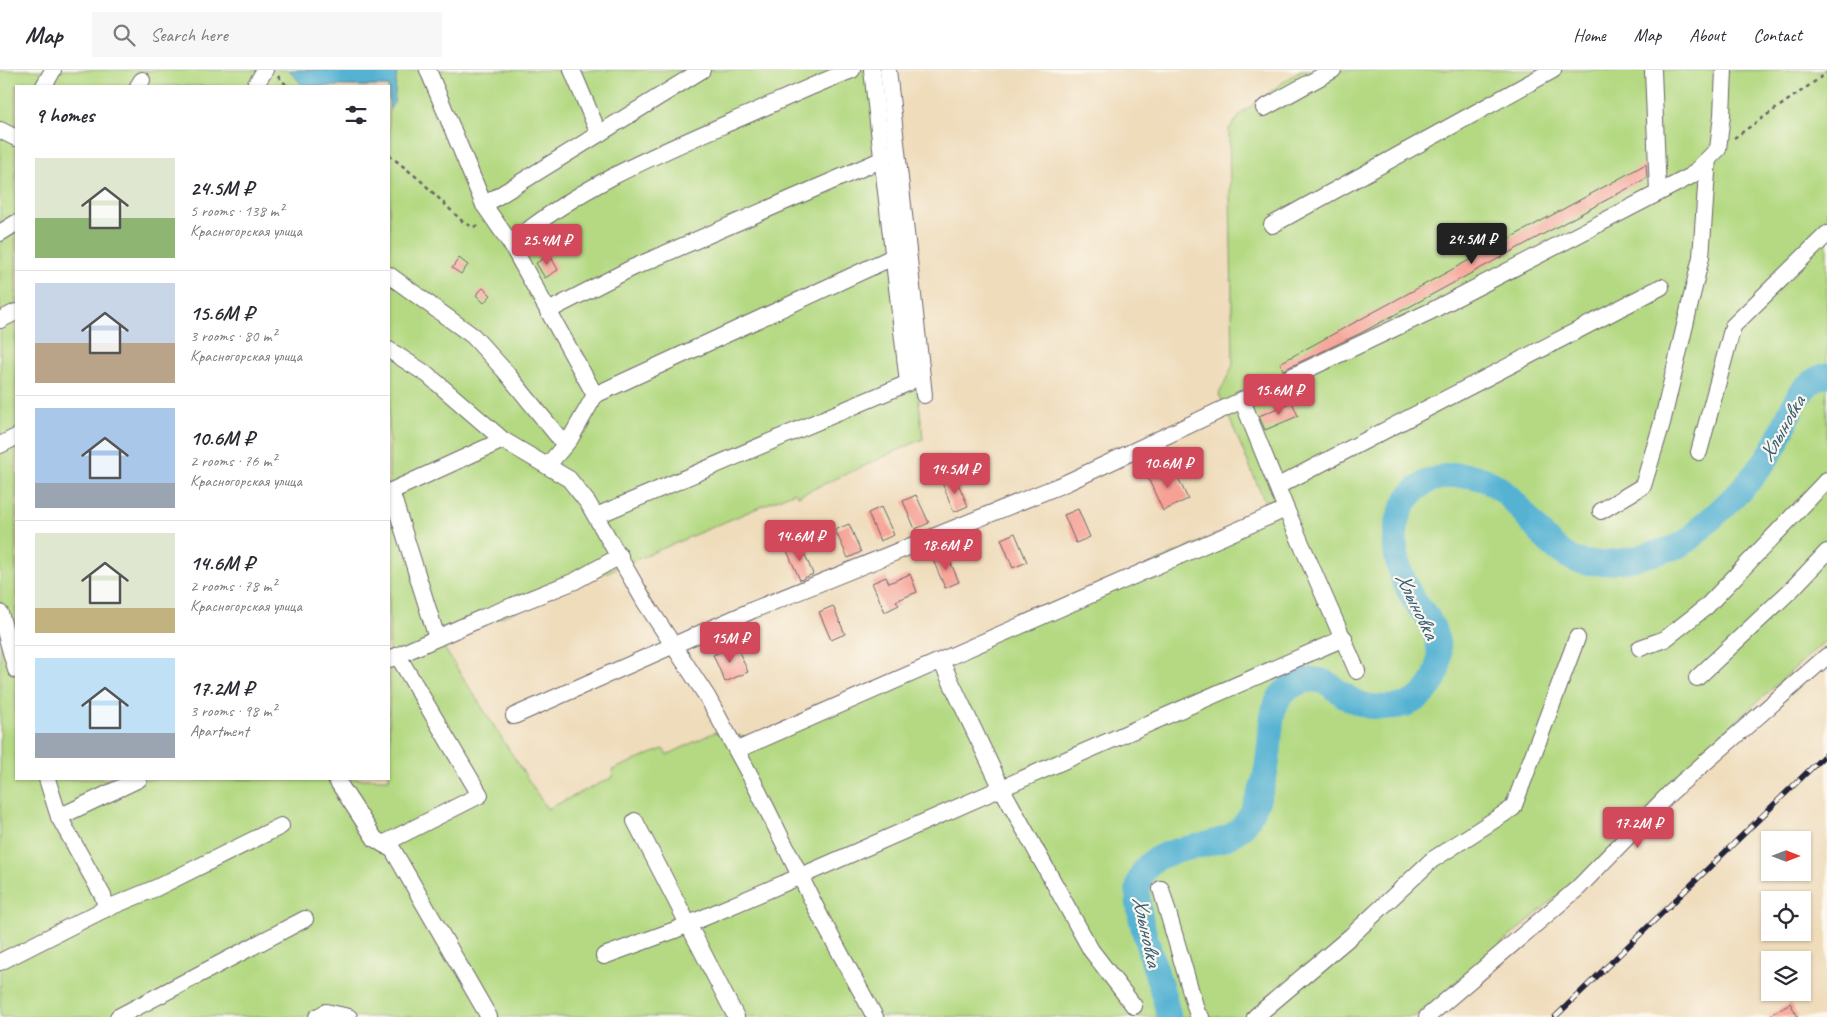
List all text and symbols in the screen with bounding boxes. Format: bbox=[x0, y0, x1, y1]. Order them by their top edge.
search box bbox=[92, 12, 442, 57]
text: Map bbox=[25, 20, 62, 50]
icon: search bbox=[110, 21, 138, 49]
text: Search here bbox=[150, 23, 228, 47]
text: Home bbox=[1573, 24, 1606, 46]
text: Map bbox=[1634, 24, 1661, 46]
text: About bbox=[1689, 24, 1725, 46]
text: Contact bbox=[1753, 24, 1802, 46]
icon: filters bbox=[342, 101, 370, 129]
text: 9 homes bbox=[35, 102, 94, 128]
text: 24.5M ₽ bbox=[190, 175, 253, 201]
icon: home bbox=[75, 178, 135, 238]
text: 5 rooms · 138 m² bbox=[190, 201, 284, 221]
text: Красногорская улица bbox=[190, 221, 302, 241]
pin: 24.5M ₽ bbox=[1426, 222, 1518, 265]
pin: 25.4M ₽ bbox=[501, 224, 593, 266]
text: 24.5M ₽ bbox=[1448, 229, 1496, 249]
text: 25.4M ₽ bbox=[523, 230, 571, 250]
text: 15.6M ₽ bbox=[190, 300, 254, 326]
icon: home bbox=[75, 303, 135, 363]
text: 3 rooms · 80 m² bbox=[190, 326, 276, 346]
text: Красногорская улица bbox=[190, 346, 302, 366]
pin: 15.6M ₽ bbox=[1233, 374, 1325, 416]
text: 15.6M ₽ bbox=[1255, 380, 1303, 400]
water label: Хлыновка bbox=[1752, 389, 1813, 466]
text: 10.6M ₽ bbox=[190, 425, 254, 451]
icon: home bbox=[75, 428, 135, 488]
pin: 10.6M ₽ bbox=[1122, 446, 1214, 489]
text: 2 rooms · 76 m² bbox=[190, 451, 276, 471]
pin: 14.5M ₽ bbox=[909, 452, 1001, 495]
text: 10.6M ₽ bbox=[1144, 453, 1192, 473]
text: 14.5M ₽ bbox=[931, 459, 979, 479]
text: Красногорская улица bbox=[190, 471, 302, 491]
pin: 14.6M ₽ bbox=[754, 520, 846, 562]
text: 14.6M ₽ bbox=[776, 526, 824, 546]
pin: 18.6M ₽ bbox=[900, 528, 992, 571]
text: 18.6M ₽ bbox=[922, 535, 970, 555]
text: 14.6M ₽ bbox=[190, 550, 254, 576]
icon: home bbox=[75, 553, 135, 613]
water label: Хлыновка bbox=[1389, 567, 1446, 645]
text: 2 rooms · 78 m² bbox=[190, 576, 276, 596]
text: Красногорская улица bbox=[190, 596, 302, 616]
pin: 15M ₽ bbox=[695, 622, 765, 664]
text: 15M ₽ bbox=[711, 628, 749, 648]
text: 17.2M ₽ bbox=[190, 675, 254, 701]
icon: home bbox=[75, 678, 135, 738]
text: 3 rooms · 98 m² bbox=[190, 701, 276, 721]
text: Apartment bbox=[190, 721, 249, 741]
pin: 17.2M ₽ bbox=[1592, 806, 1684, 849]
text: 17.2M ₽ bbox=[1614, 813, 1662, 833]
north arrow bbox=[1761, 831, 1811, 881]
map controls bbox=[1761, 831, 1811, 1001]
button: locate bbox=[1761, 891, 1811, 941]
water label: Хлыновка bbox=[1126, 894, 1169, 971]
button: layers bbox=[1761, 951, 1811, 1001]

